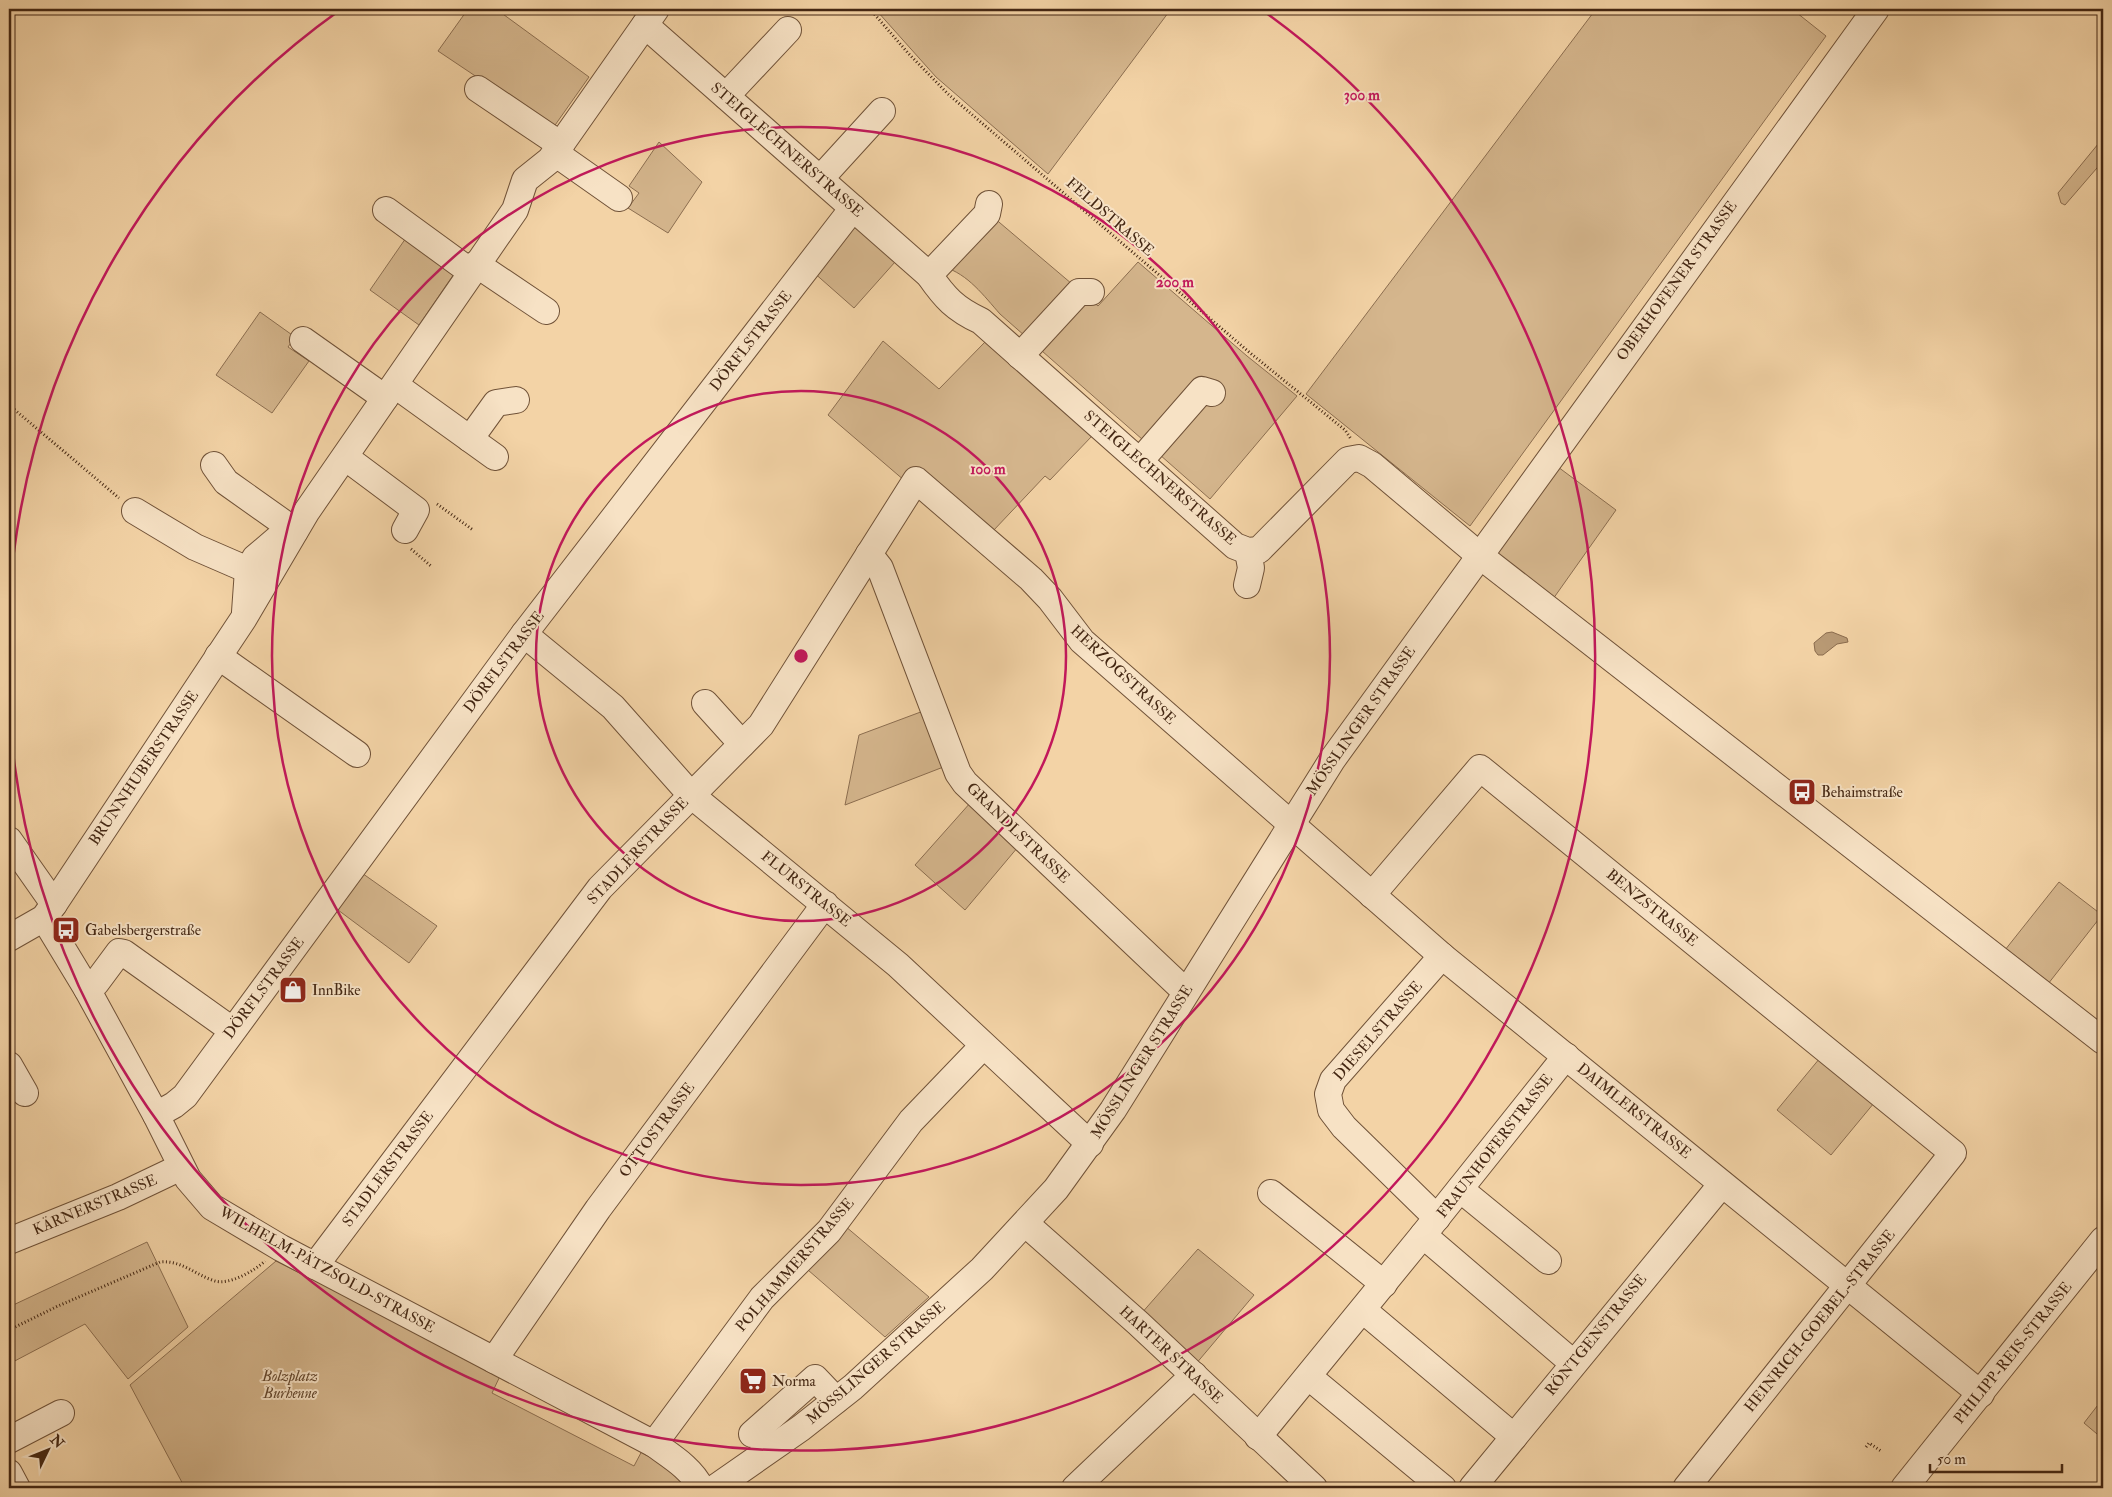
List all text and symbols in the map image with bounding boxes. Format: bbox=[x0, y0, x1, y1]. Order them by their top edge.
street label: STEIGLECHNERSTRASSE bbox=[707, 79, 867, 222]
text: 300 m bbox=[1344, 86, 1380, 105]
street label: FELDSTRASSE bbox=[1062, 174, 1158, 261]
street label: OBERHOFENER STRASSE bbox=[1613, 197, 1742, 365]
text: 200 m bbox=[1156, 273, 1194, 292]
street label: DÖRFLSTRASSE bbox=[705, 286, 796, 395]
street label: STEIGLECHNERSTRASSE bbox=[1080, 407, 1240, 550]
text: 100 m bbox=[970, 460, 1006, 479]
street label: DÖRFLSTRASSE bbox=[459, 607, 549, 717]
street label: HERZOGSTRASSE bbox=[1066, 621, 1180, 729]
street label: MÖSSLINGER STRASSE bbox=[1301, 642, 1420, 799]
centre of rings bbox=[792, 647, 810, 665]
street label: BRUNNHUBERSTRASSE bbox=[85, 687, 203, 849]
bus stop icon: Behaimstraße bbox=[1787, 777, 1817, 807]
street label: GRANDLSTRASSE bbox=[962, 779, 1074, 887]
place label: Behaimstraße bbox=[1821, 783, 1903, 802]
street label: STADLERSTRASSE bbox=[583, 793, 693, 909]
street label: FLURSTRASSE bbox=[757, 847, 855, 931]
street label: BENZSTRASSE bbox=[1602, 865, 1702, 951]
bus stop icon: Gabelsbergerstraße bbox=[51, 915, 81, 945]
place label: Gabelsbergerstraße bbox=[85, 921, 201, 940]
street label: DÖRFLSTRASSE bbox=[219, 933, 309, 1043]
shop icon: InnBike bbox=[278, 975, 308, 1005]
street label: DIESELSTRASSE bbox=[1329, 977, 1427, 1085]
place label: InnBike bbox=[312, 981, 361, 1000]
street label: MÖSSLINGER STRASSE bbox=[1086, 981, 1197, 1142]
street label: DAIMLERSTRASSE bbox=[1573, 1059, 1695, 1163]
street label: FRAUNHOFERSTRASSE bbox=[1433, 1070, 1557, 1222]
street label: OTTOSTRASSE bbox=[615, 1079, 699, 1181]
street label: STADLERSTRASSE bbox=[338, 1107, 438, 1231]
street label: KÄRNERSTRASSE bbox=[30, 1169, 160, 1240]
street label: POLHAMMERSTRASSE bbox=[732, 1194, 858, 1336]
street label: WILHELM-PÄTZSOLD-STRASSE bbox=[215, 1201, 439, 1338]
street label: HEINRICH-GOEBEL-STRASSE bbox=[1740, 1226, 1900, 1416]
street label: RÖNTGENSTRASSE bbox=[1540, 1270, 1651, 1400]
street label: PHILIPP-REIS-STRASSE bbox=[1950, 1278, 2076, 1428]
street label: MÖSSLINGER STRASSE bbox=[802, 1297, 950, 1429]
street label: HARTER STRASSE bbox=[1115, 1302, 1227, 1408]
supermarket icon: Norma bbox=[738, 1366, 768, 1396]
park label: Bolzplatz Burhenne bbox=[261, 1367, 318, 1403]
place label: Norma bbox=[772, 1372, 817, 1391]
north arrow bbox=[22, 1424, 72, 1474]
text: N bbox=[46, 1430, 68, 1452]
scale bar bbox=[1930, 1442, 2062, 1474]
text: 50 m bbox=[1937, 1450, 1966, 1469]

